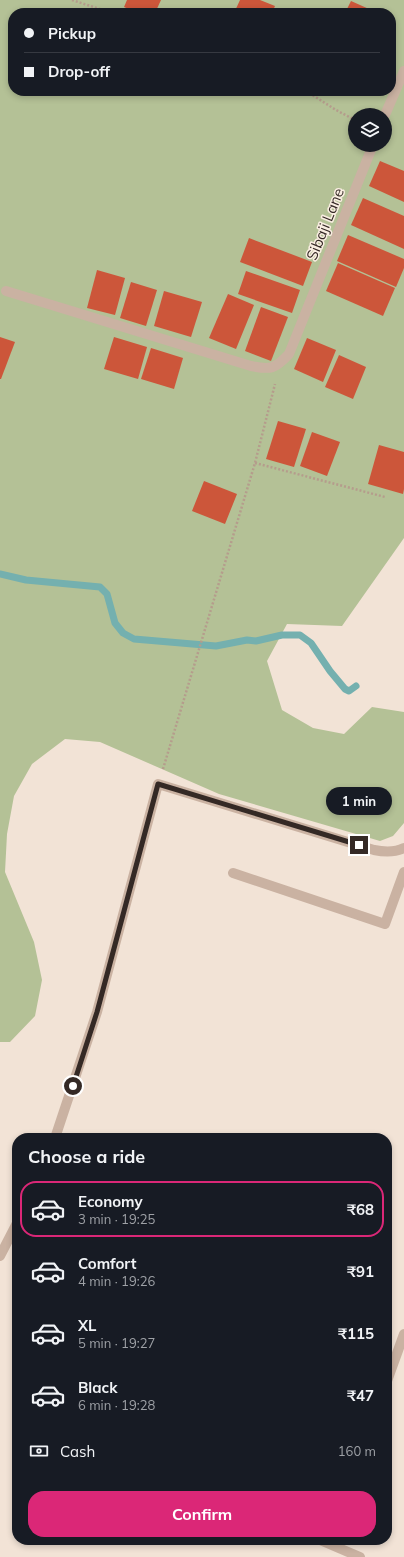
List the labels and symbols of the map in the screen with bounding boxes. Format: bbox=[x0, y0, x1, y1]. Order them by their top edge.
street label: Sibaji Lane bbox=[302, 185, 348, 263]
callout: 1 min bbox=[326, 787, 392, 815]
route end bbox=[350, 836, 368, 854]
route start bbox=[64, 1077, 82, 1095]

